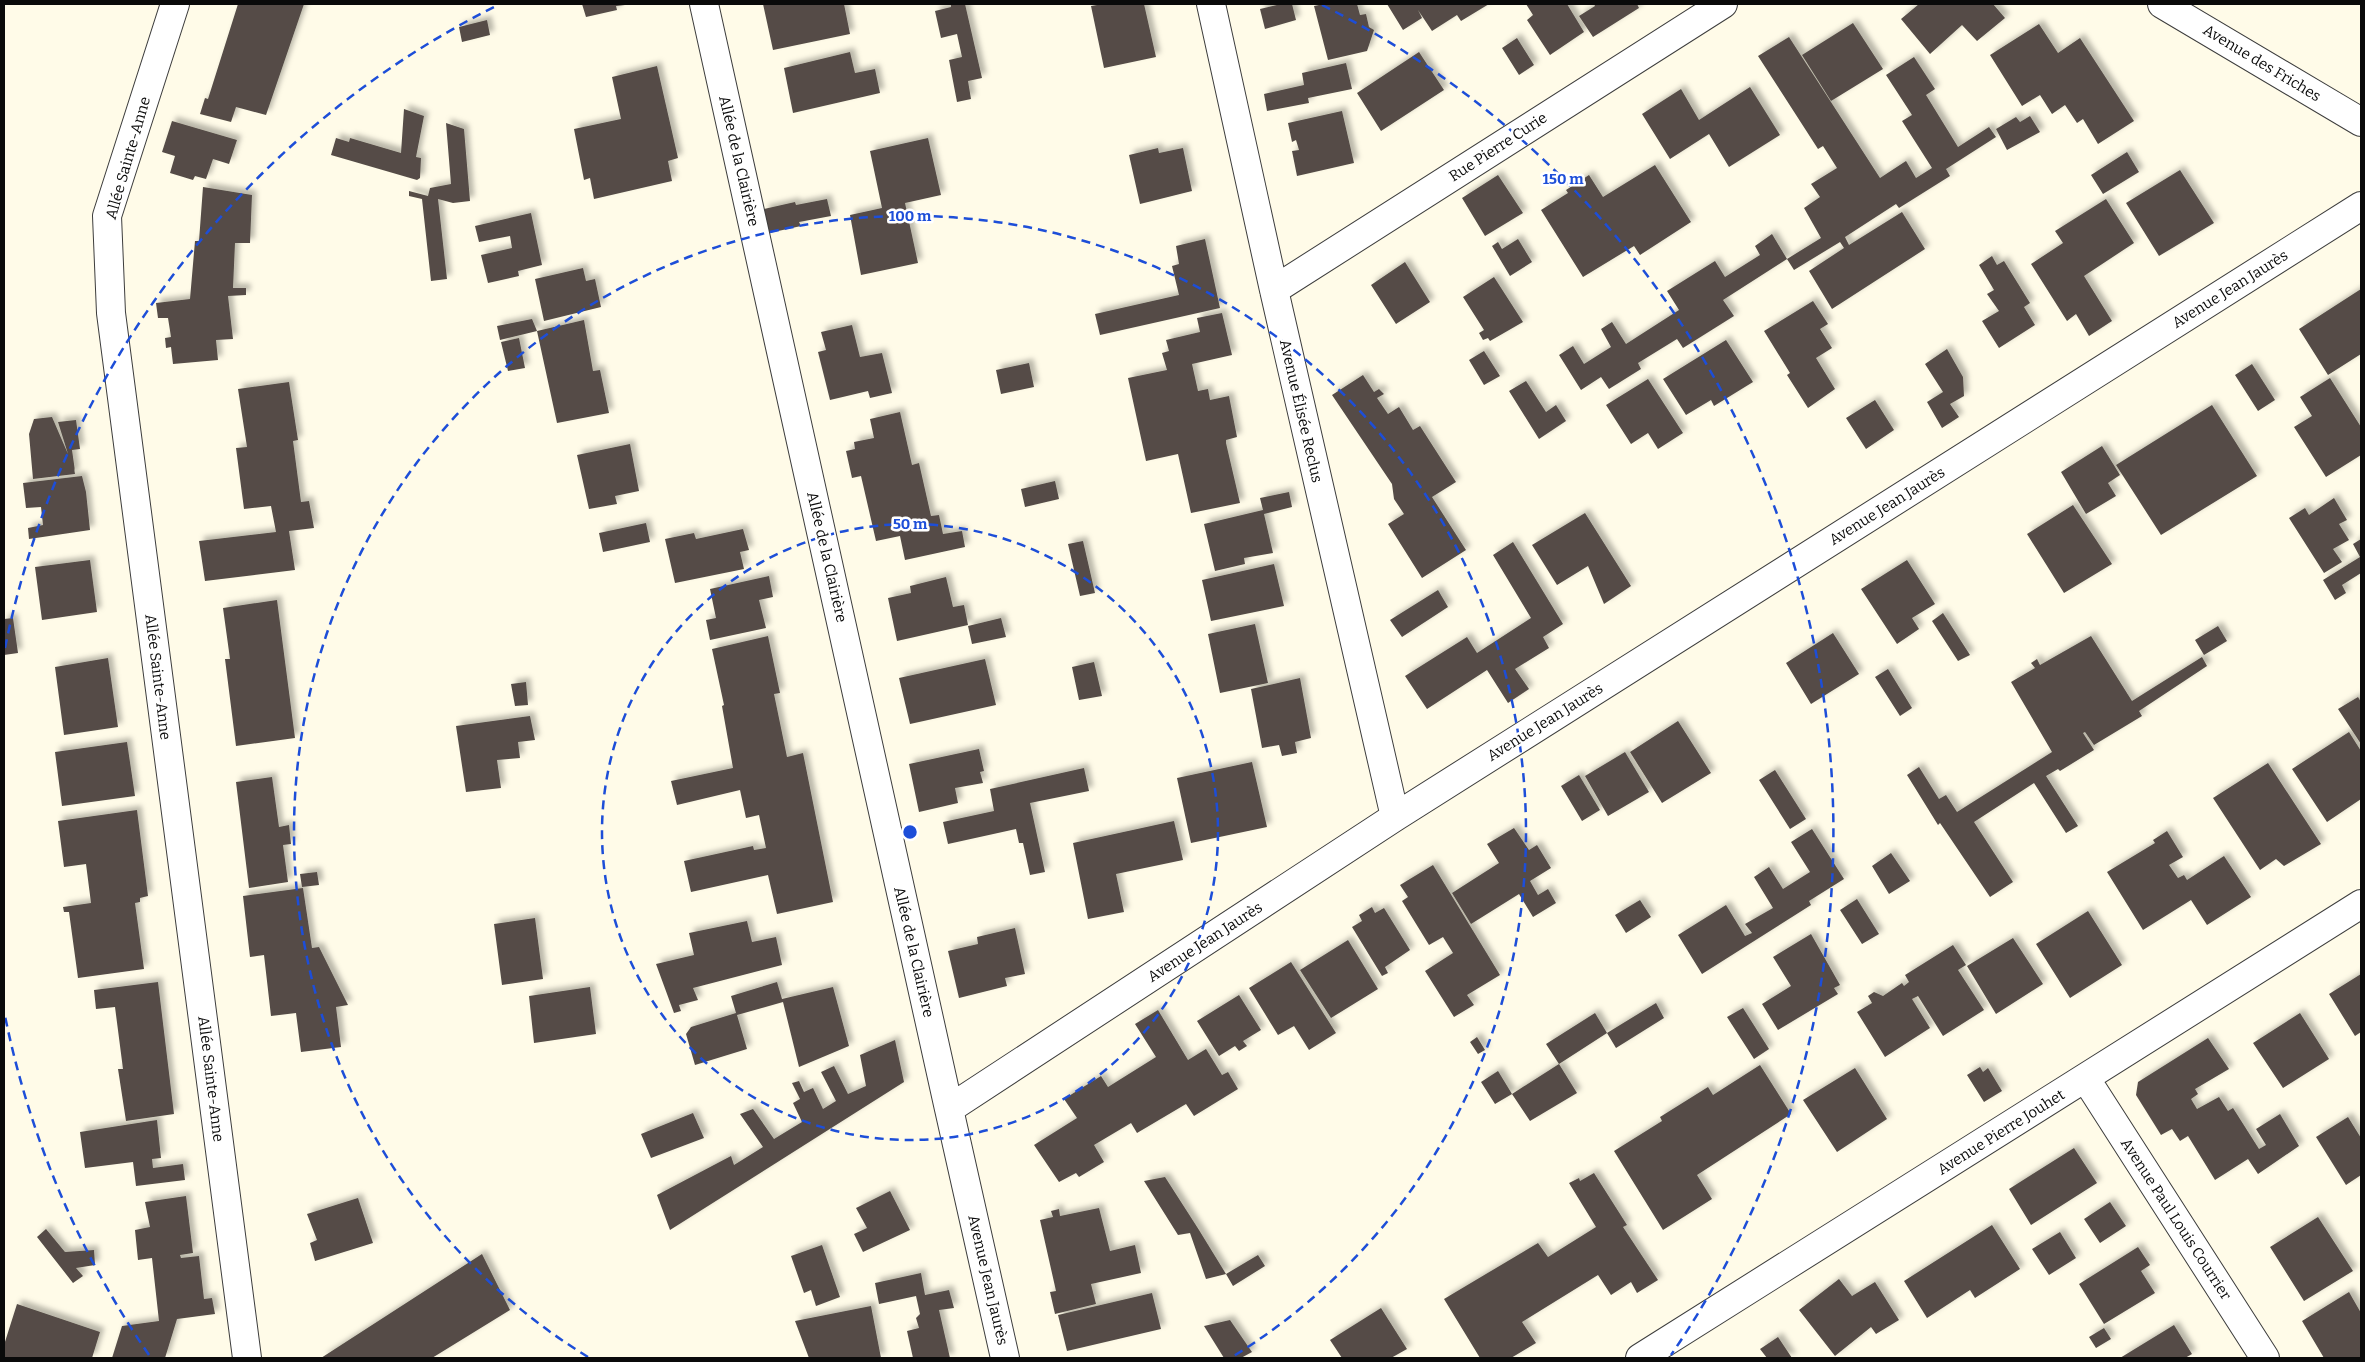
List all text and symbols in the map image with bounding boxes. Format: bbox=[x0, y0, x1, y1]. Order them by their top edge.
street label: Avenue des Friches bbox=[2200, 21, 2324, 105]
street label: Allée de la Clairière bbox=[715, 94, 763, 228]
street label: Allée Sainte-Anne bbox=[102, 95, 154, 221]
street label: Rue Pierre Curie bbox=[1446, 109, 1550, 185]
text: 150 m bbox=[1542, 170, 1584, 188]
text: 100 m bbox=[889, 207, 932, 225]
street label: Avenue Jean Jaurès bbox=[2169, 246, 2291, 332]
street label: Avenue Élisée Reclus bbox=[1276, 338, 1326, 484]
street label: Avenue Jean Jaurès bbox=[1826, 463, 1948, 549]
street label: Allée de la Clairière bbox=[803, 490, 851, 624]
text: 50 m bbox=[893, 515, 928, 533]
street label: Allée Sainte-Anne bbox=[141, 613, 175, 741]
street label: Avenue Jean Jaurès bbox=[1484, 679, 1606, 765]
centre of rings bbox=[901, 823, 919, 841]
street label: Allée de la Clairière bbox=[890, 885, 938, 1019]
street label: Avenue Jean Jaurès bbox=[1144, 898, 1266, 986]
street label: Allée Sainte-Anne bbox=[194, 1015, 228, 1143]
street label: Avenue Pierre Jouhet bbox=[1934, 1085, 2068, 1179]
street label: Avenue Paul Louis Courrier bbox=[2117, 1135, 2235, 1304]
street label: Avenue Jean Jaurès bbox=[964, 1213, 1012, 1347]

